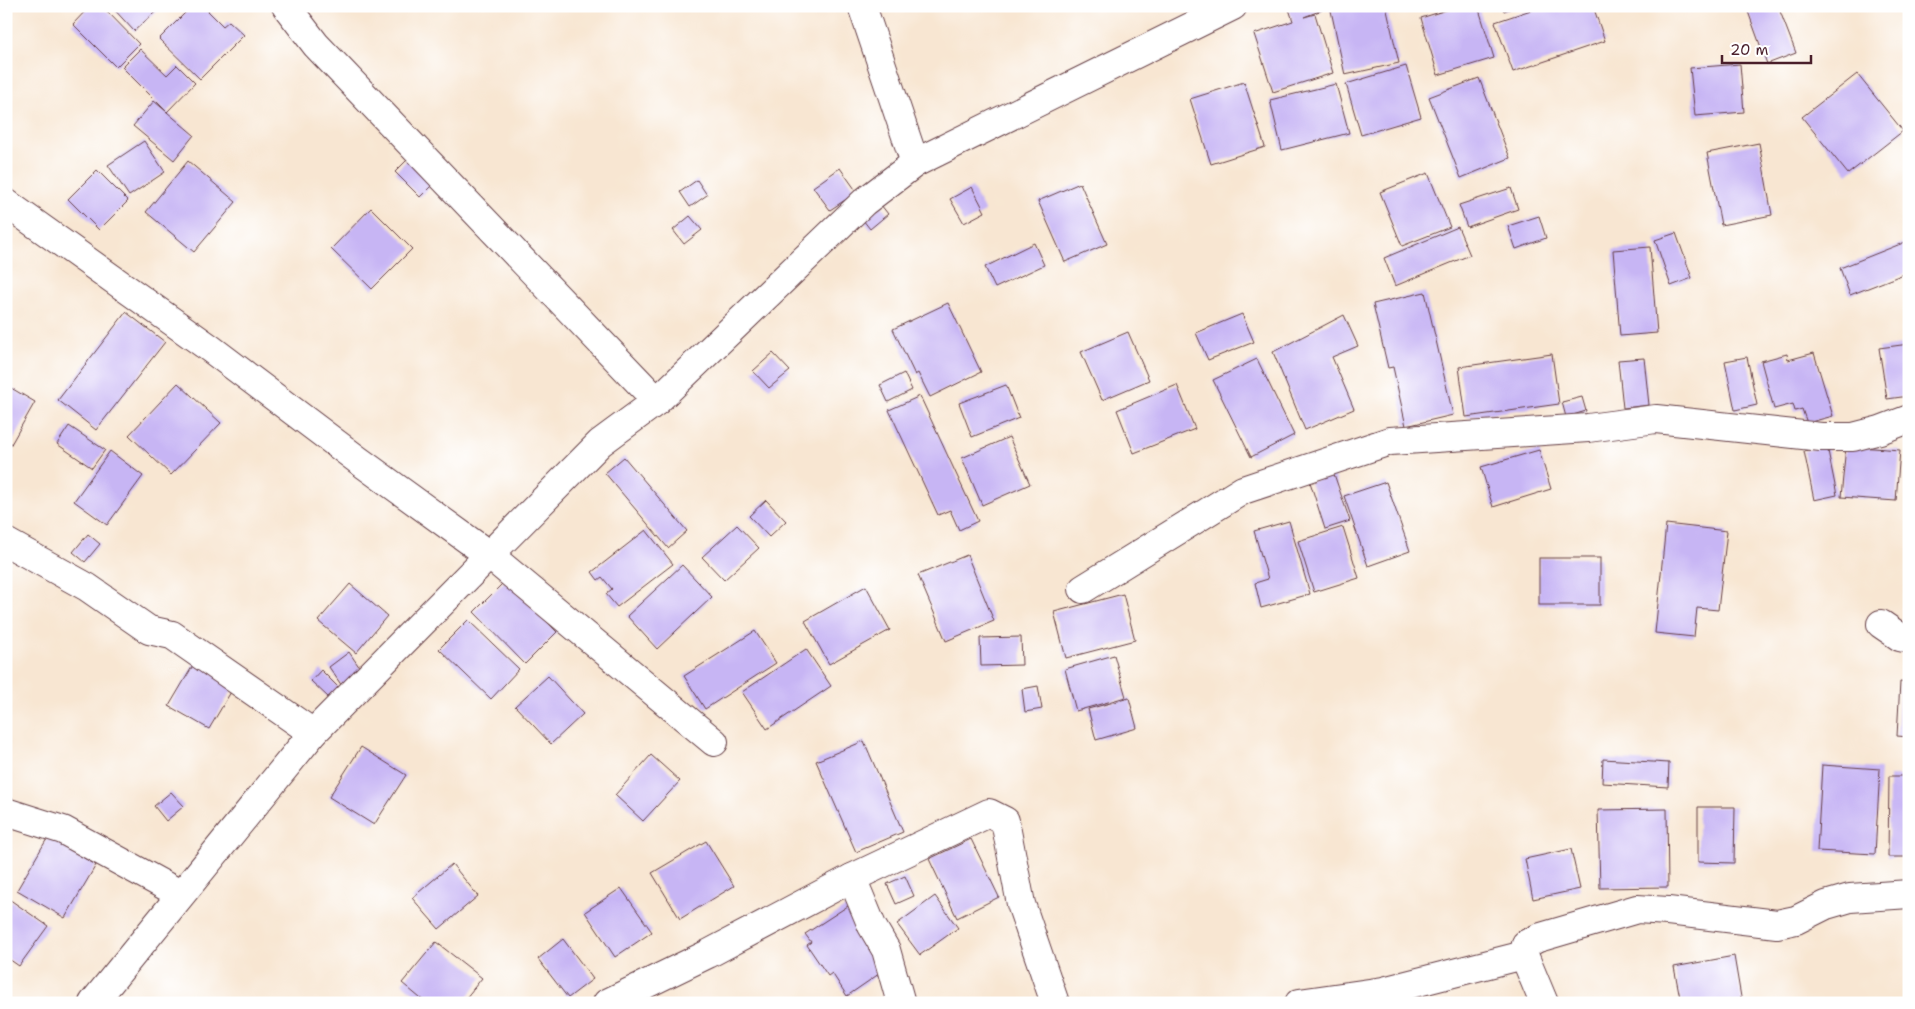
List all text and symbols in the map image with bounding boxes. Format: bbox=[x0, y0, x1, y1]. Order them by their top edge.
scale bar bbox=[1722, 32, 1811, 64]
text: 20 m bbox=[1730, 40, 1769, 60]

